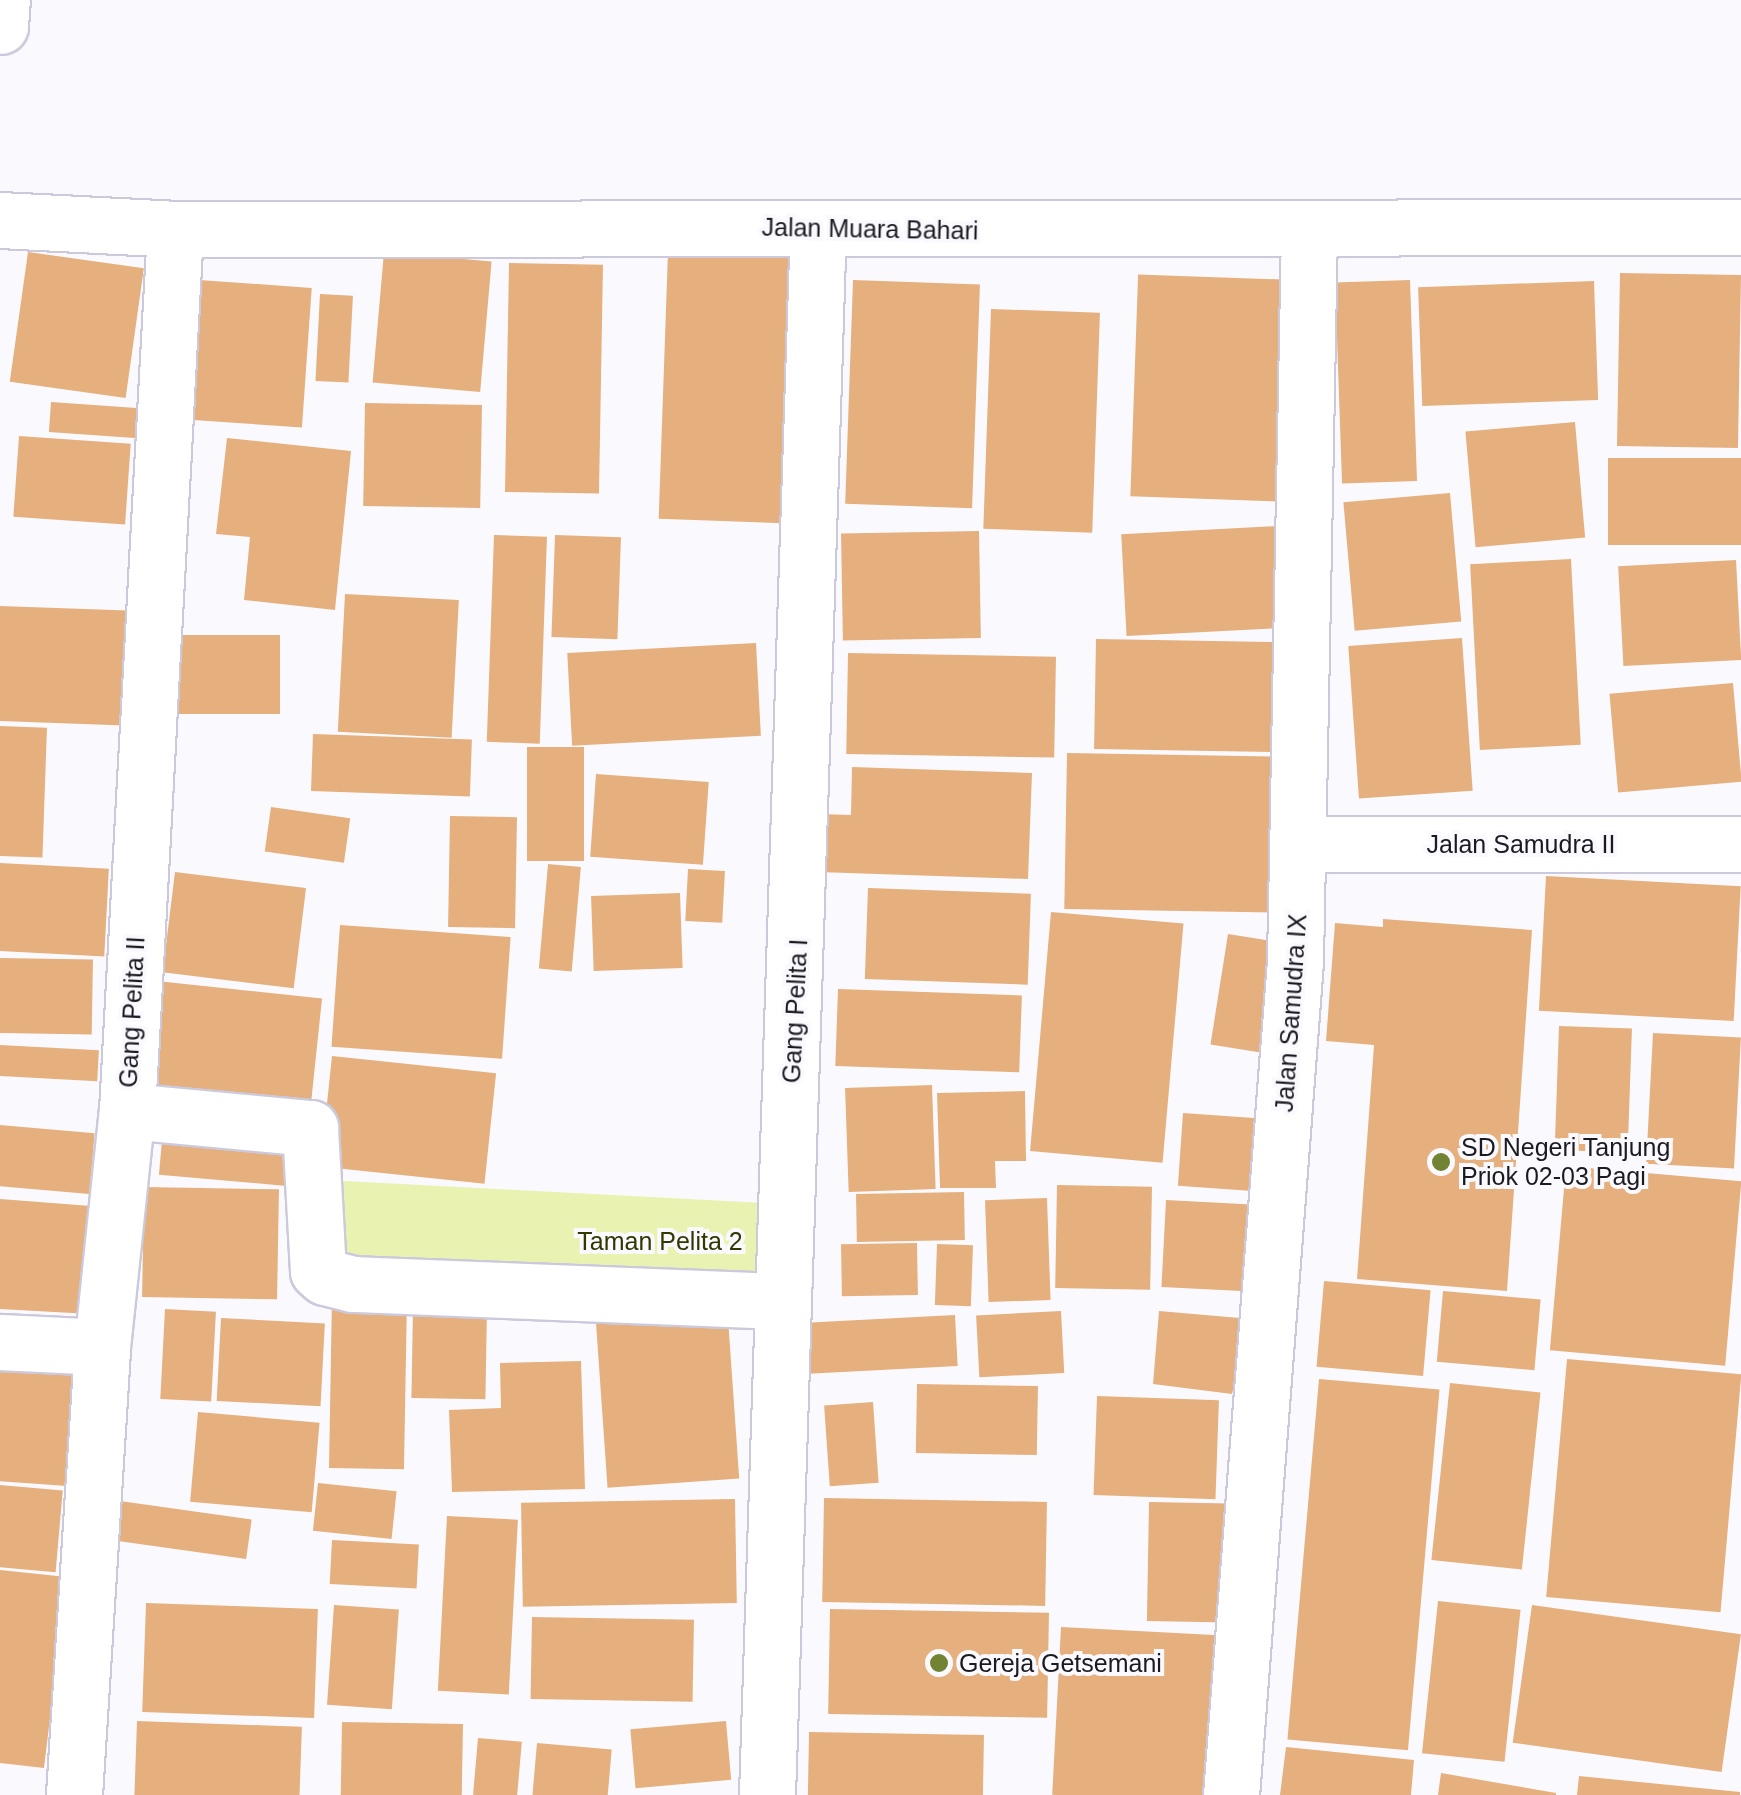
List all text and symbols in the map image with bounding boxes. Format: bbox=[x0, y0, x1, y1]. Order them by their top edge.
street label: Jalan Muara Bahari bbox=[761, 212, 979, 246]
street label: Jalan Samudra II bbox=[1427, 829, 1615, 859]
street label: Jalan Samudra IX bbox=[1269, 913, 1313, 1113]
street label: Gang Pelita II bbox=[113, 936, 151, 1088]
street label: Gang Pelita I bbox=[776, 938, 814, 1084]
place label: SD Negeri Tanjung Priok 02-03 Pagi bbox=[1461, 1133, 1671, 1192]
marker: SD Negeri Tanjung Priok 02-03 Pagi bbox=[1430, 1151, 1452, 1173]
park label: Taman Pelita 2 bbox=[577, 1226, 743, 1256]
place label: Gereja Getsemani bbox=[959, 1648, 1162, 1678]
marker: Gereja Getsemani bbox=[928, 1652, 950, 1674]

